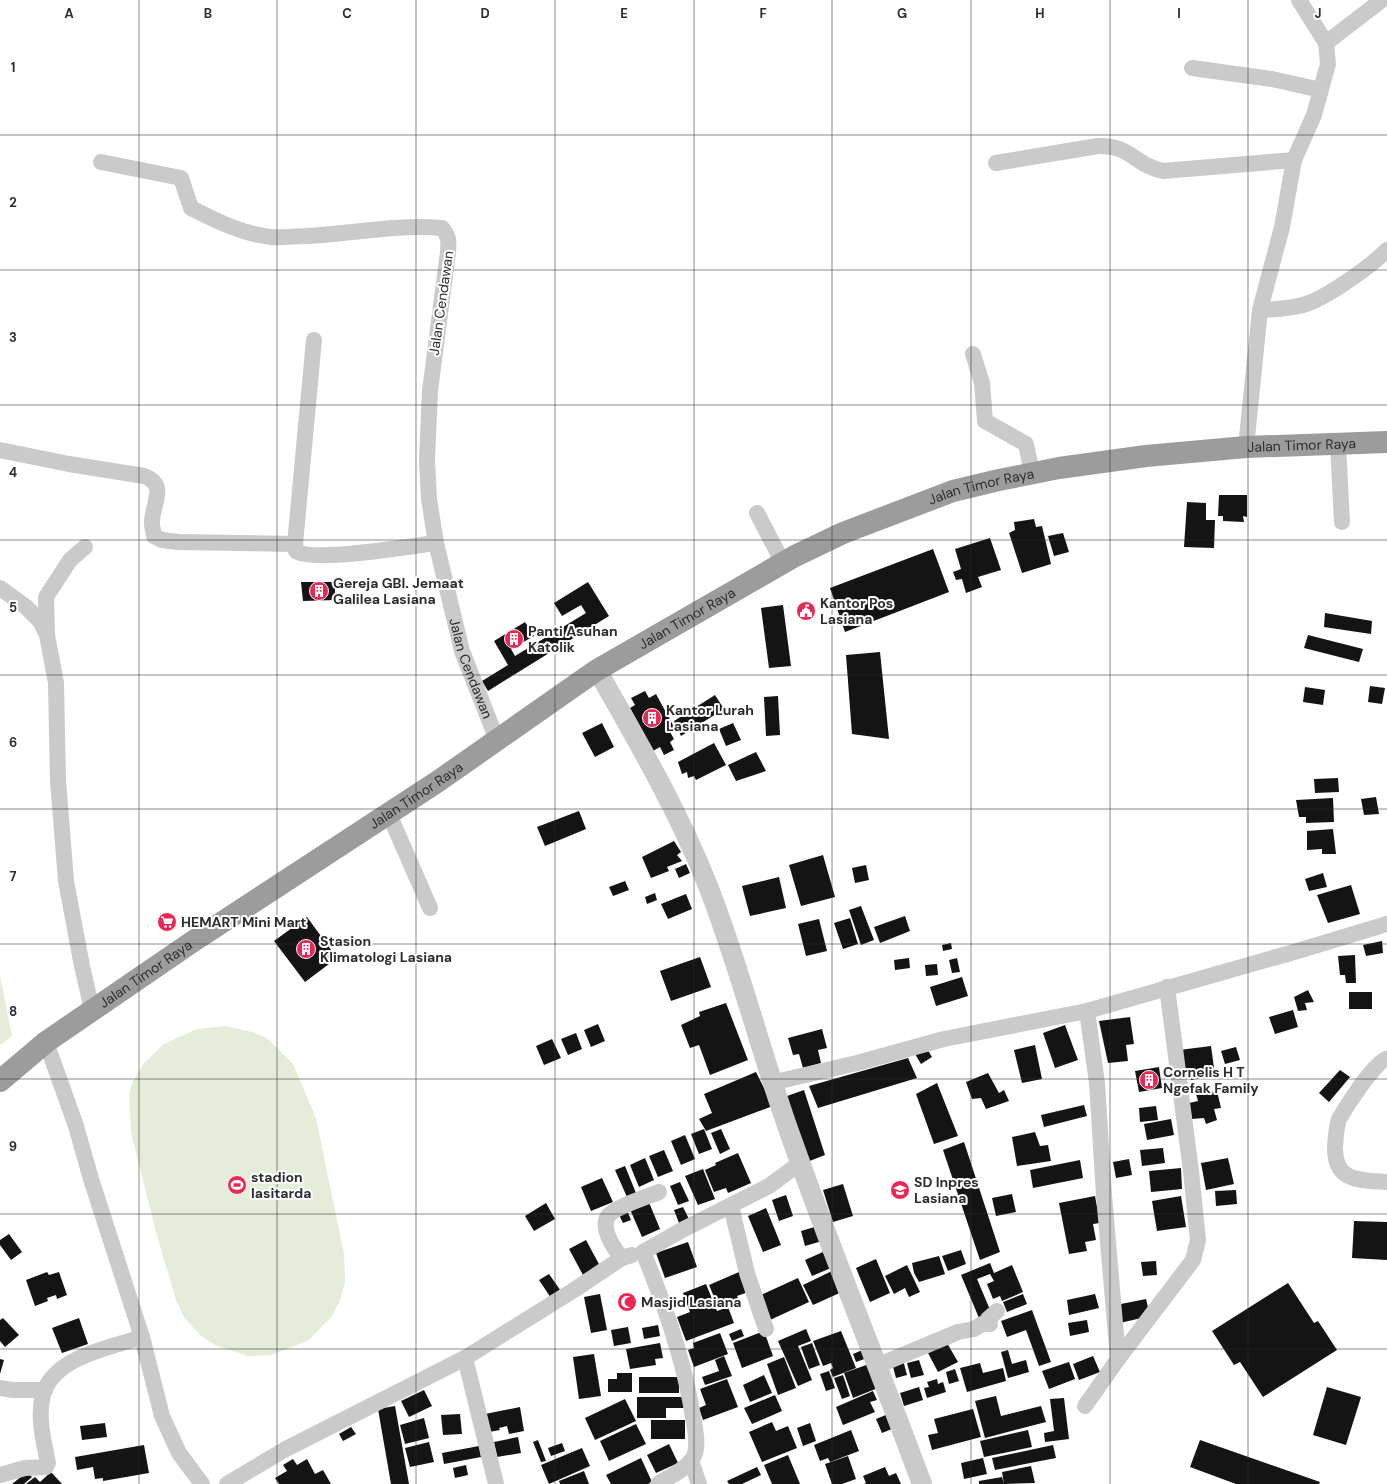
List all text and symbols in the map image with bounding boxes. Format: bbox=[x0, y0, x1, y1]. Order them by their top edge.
text: A bbox=[64, 5, 74, 22]
text: B bbox=[204, 5, 212, 22]
text: C bbox=[342, 5, 352, 22]
text: D bbox=[480, 5, 490, 22]
text: E bbox=[620, 5, 628, 22]
text: F bbox=[759, 5, 767, 22]
text: G bbox=[897, 5, 907, 22]
text: H bbox=[1035, 5, 1045, 22]
text: I bbox=[1177, 5, 1181, 22]
text: J bbox=[1314, 5, 1322, 22]
text: 1 bbox=[11, 59, 15, 76]
text: 2 bbox=[9, 194, 17, 211]
street label: Jalan Cendawan bbox=[425, 250, 457, 356]
text: 3 bbox=[9, 329, 17, 346]
street label: Jalan Timor Raya bbox=[1247, 434, 1356, 456]
text: 4 bbox=[9, 464, 17, 481]
street label: Jalan Timor Raya bbox=[926, 464, 1035, 509]
place label: Gereja GBI. Jemaat Galilea Lasiana bbox=[333, 574, 464, 608]
building icon: Gereja GBI. Jemaat Galilea Lasiana bbox=[308, 580, 330, 602]
street label: Jalan Timor Raya bbox=[635, 583, 739, 653]
place label: Kantor Pos Lasiana bbox=[820, 594, 893, 628]
text: 5 bbox=[9, 599, 17, 616]
public building icon: Kantor Pos Lasiana bbox=[795, 600, 817, 622]
street label: Jalan Cendawan bbox=[445, 616, 497, 721]
place label: Panti Asuhan Katolik bbox=[528, 622, 618, 656]
building icon: Panti Asuhan Katolik bbox=[503, 628, 525, 650]
place label: Kantor Lurah Lasiana bbox=[666, 701, 754, 735]
building icon: Kantor Lurah Lasiana bbox=[641, 707, 663, 729]
text: 6 bbox=[9, 734, 17, 751]
street label: Jalan Timor Raya bbox=[366, 758, 466, 833]
text: 7 bbox=[10, 868, 17, 885]
supermarket icon: HEMART Mini Mart bbox=[156, 911, 178, 933]
place label: HEMART Mini Mart bbox=[181, 913, 306, 931]
place label: Stasion Klimatologi Lasiana bbox=[320, 932, 452, 966]
street label: Jalan Timor Raya bbox=[96, 936, 195, 1012]
building icon: Stasion Klimatologi Lasiana bbox=[295, 938, 317, 960]
text: 8 bbox=[9, 1003, 17, 1020]
place label: Cornelis H T Ngefak Family bbox=[1163, 1063, 1259, 1097]
building icon: Cornelis H T Ngefak Family bbox=[1138, 1069, 1160, 1091]
text: 9 bbox=[9, 1138, 17, 1155]
place label: stadion lasitarda bbox=[251, 1168, 311, 1202]
place label: SD Inpres Lasiana bbox=[914, 1173, 979, 1207]
sports icon: stadion lasitarda bbox=[226, 1174, 248, 1196]
school or university icon: SD Inpres Lasiana bbox=[889, 1179, 911, 1201]
mosque icon: Masjid Lasiana bbox=[616, 1291, 638, 1313]
place label: Masjid Lasiana bbox=[641, 1293, 742, 1311]

